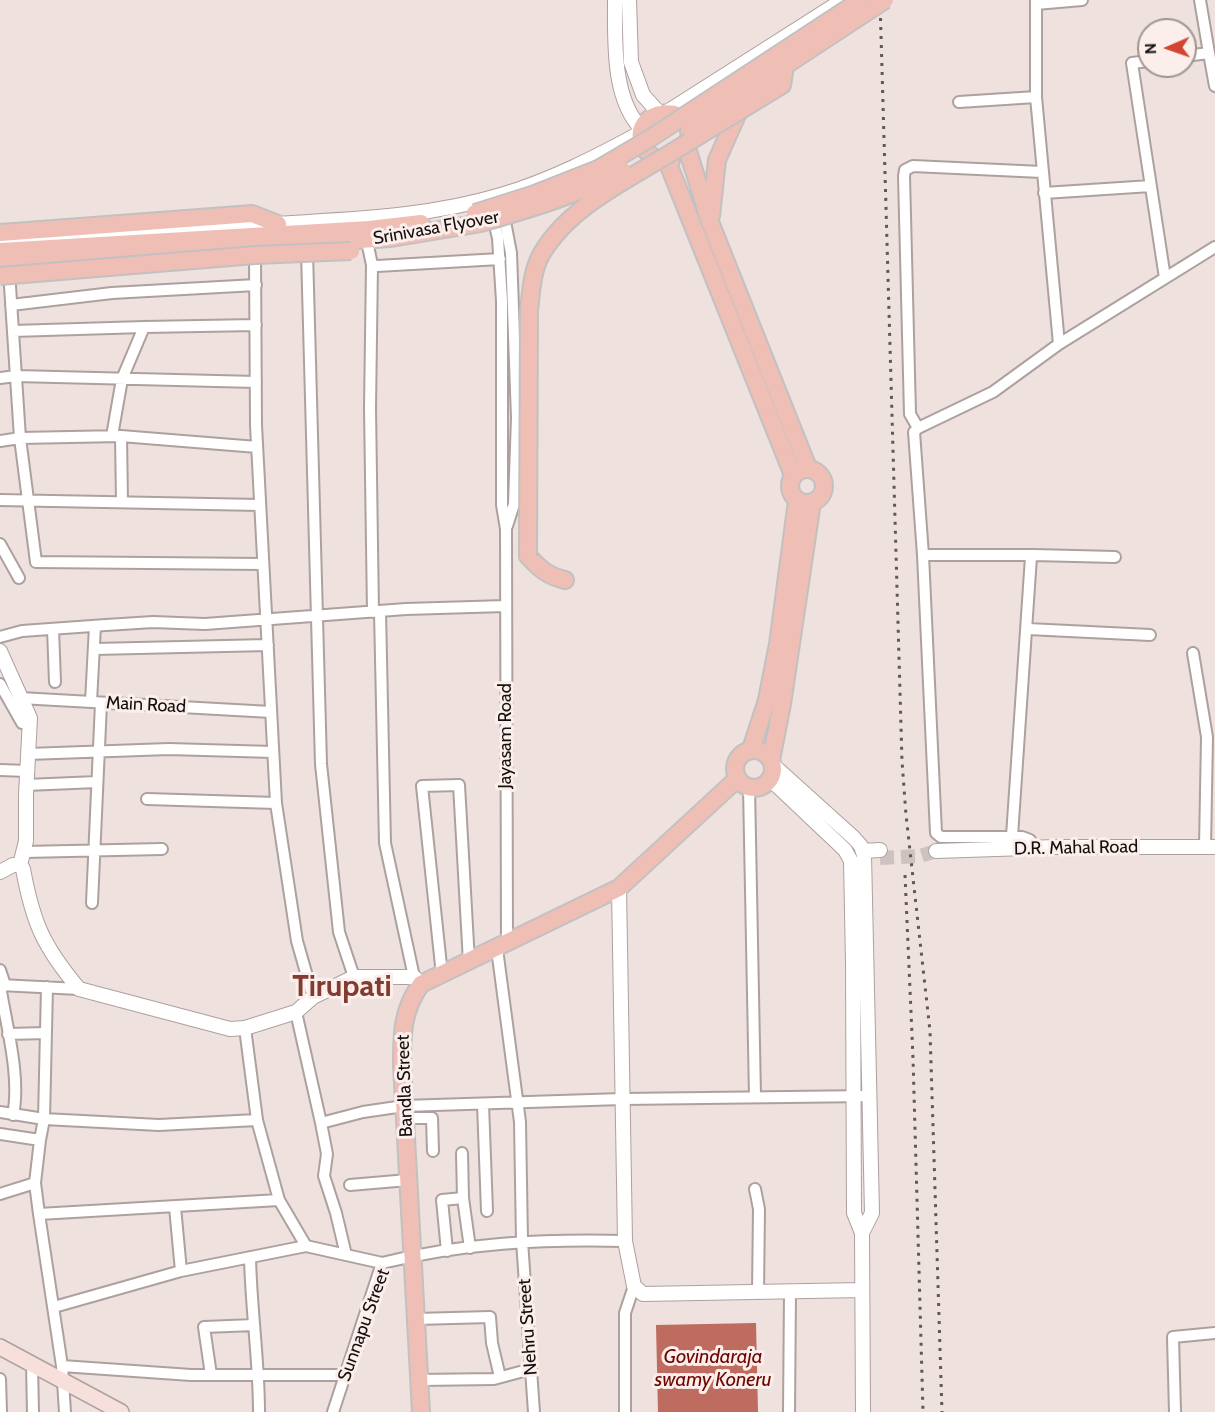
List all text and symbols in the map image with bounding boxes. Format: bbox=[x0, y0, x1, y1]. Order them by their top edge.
north arrow bbox=[1137, 18, 1197, 78]
text: N bbox=[1141, 43, 1160, 55]
street label: Srinivasa Flyover bbox=[372, 206, 500, 250]
street label: Jayasam Road bbox=[495, 683, 517, 789]
street label: Main Road bbox=[105, 692, 187, 718]
street label: D.R. Mahal Road bbox=[1014, 836, 1138, 860]
district label: Tirupati bbox=[292, 969, 392, 1005]
street label: Bandla Street bbox=[392, 1034, 418, 1138]
street label: Sunnapu Street bbox=[334, 1266, 394, 1384]
street label: Nehru Street bbox=[514, 1278, 542, 1376]
water label: Govindaraja swamy Koneru bbox=[655, 1345, 771, 1392]

